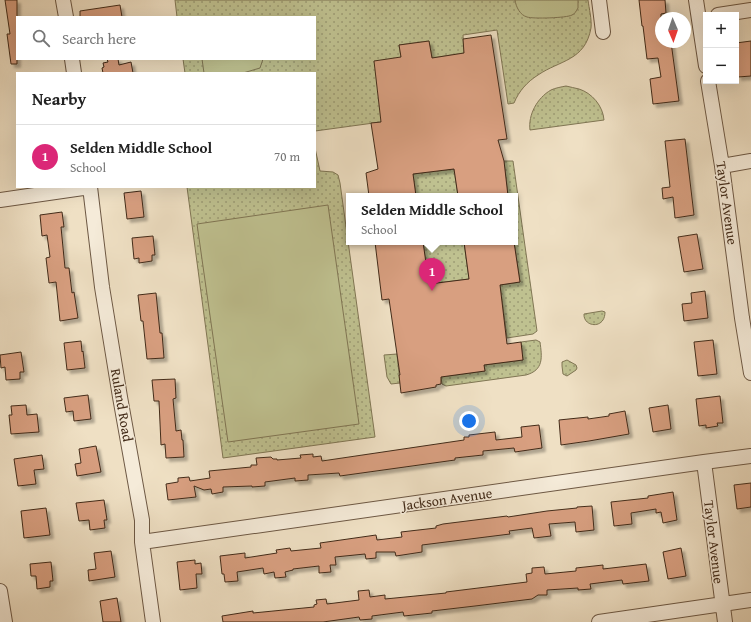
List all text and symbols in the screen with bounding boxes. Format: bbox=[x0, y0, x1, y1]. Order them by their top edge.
north arrow bbox=[655, 12, 691, 48]
map controls bbox=[703, 12, 739, 84]
button: + bbox=[703, 12, 739, 48]
search box bbox=[16, 16, 316, 60]
icon: search bbox=[30, 27, 52, 49]
text: Search here bbox=[62, 28, 136, 49]
button: − bbox=[703, 48, 739, 84]
text: Nearby bbox=[32, 86, 86, 111]
text: Selden Middle School bbox=[70, 137, 212, 158]
text: 1 bbox=[42, 147, 48, 166]
text: 70 m bbox=[274, 147, 300, 166]
text: School bbox=[70, 158, 106, 177]
street label: Taylor Avenue bbox=[711, 160, 743, 246]
popup bbox=[346, 193, 518, 245]
text: Selden Middle School bbox=[361, 199, 503, 220]
text: School bbox=[361, 220, 397, 239]
pin: 1 bbox=[419, 258, 445, 291]
street label: Ruland Road bbox=[106, 367, 138, 444]
your location bbox=[459, 411, 479, 431]
street label: Jackson Avenue bbox=[399, 483, 494, 515]
street label: Taylor Avenue bbox=[699, 499, 729, 585]

